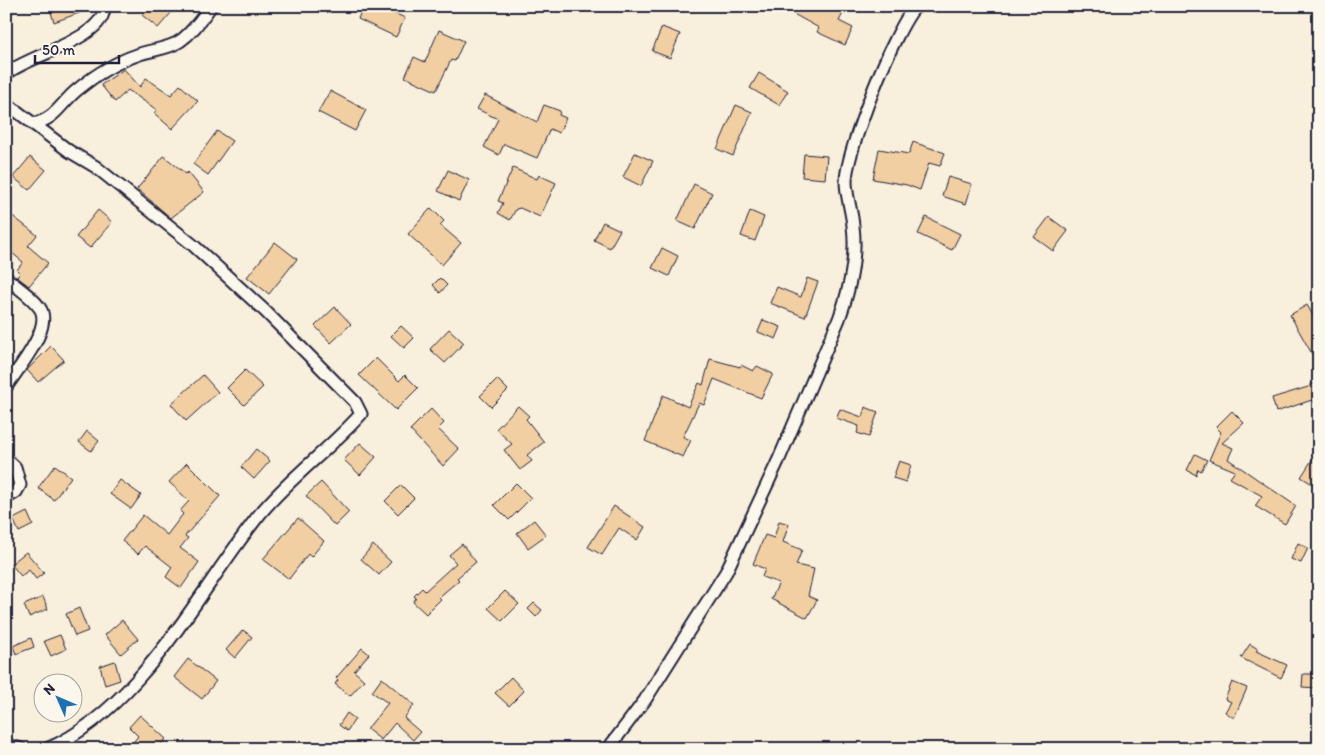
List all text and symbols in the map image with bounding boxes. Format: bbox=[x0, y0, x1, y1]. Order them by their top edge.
scale bar bbox=[35, 32, 119, 64]
text: 50 m bbox=[42, 41, 75, 59]
north arrow bbox=[32, 672, 82, 722]
text: N bbox=[40, 680, 59, 699]

